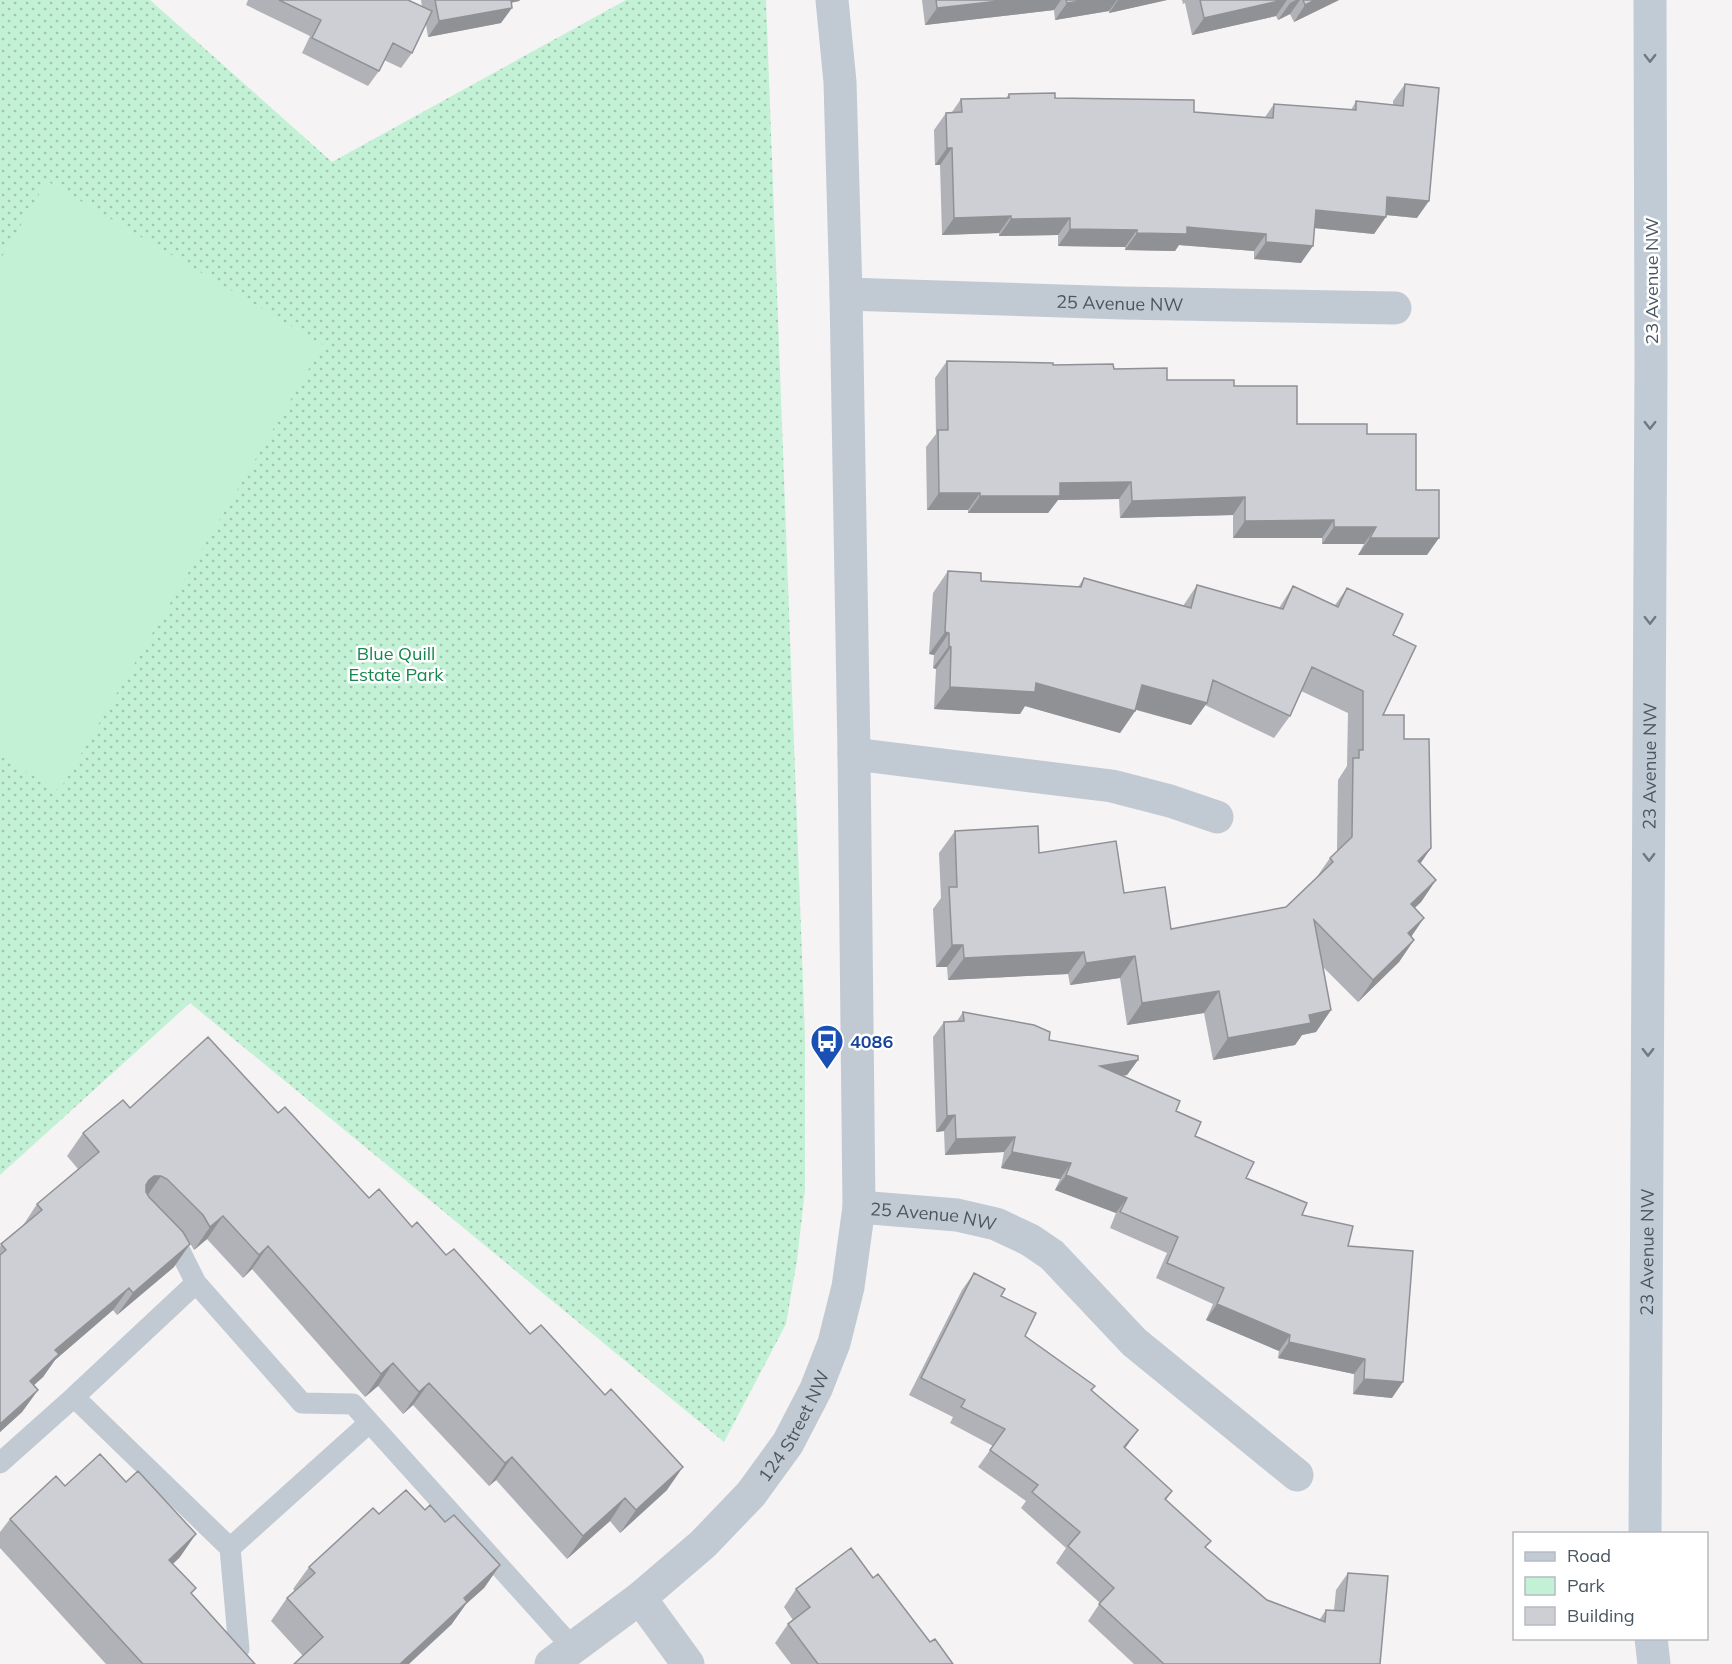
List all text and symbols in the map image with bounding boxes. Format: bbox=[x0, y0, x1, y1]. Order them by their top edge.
one-way arrow bbox=[1644, 54, 1656, 63]
street label: 23 Avenue NW bbox=[1640, 217, 1663, 345]
street label: 25 Avenue NW bbox=[1056, 289, 1184, 316]
one-way arrow bbox=[1644, 420, 1657, 429]
one-way arrow bbox=[1644, 615, 1656, 624]
park label: Blue Quill Estate Park bbox=[349, 642, 444, 686]
street label: 23 Avenue NW bbox=[1637, 702, 1661, 830]
one-way arrow bbox=[1642, 852, 1655, 861]
bus stop icon: 4086 bbox=[809, 1023, 845, 1070]
place label: 4086 bbox=[850, 1030, 893, 1053]
one-way arrow bbox=[1642, 1047, 1654, 1056]
street label: 23 Avenue NW bbox=[1635, 1188, 1658, 1316]
street label: 25 Avenue NW bbox=[869, 1196, 999, 1235]
street label: 124 Street NW bbox=[752, 1367, 834, 1486]
legend bbox=[1513, 1532, 1708, 1640]
text: Road bbox=[1567, 1544, 1611, 1567]
text: Park bbox=[1567, 1574, 1606, 1597]
text: Building bbox=[1567, 1604, 1635, 1627]

